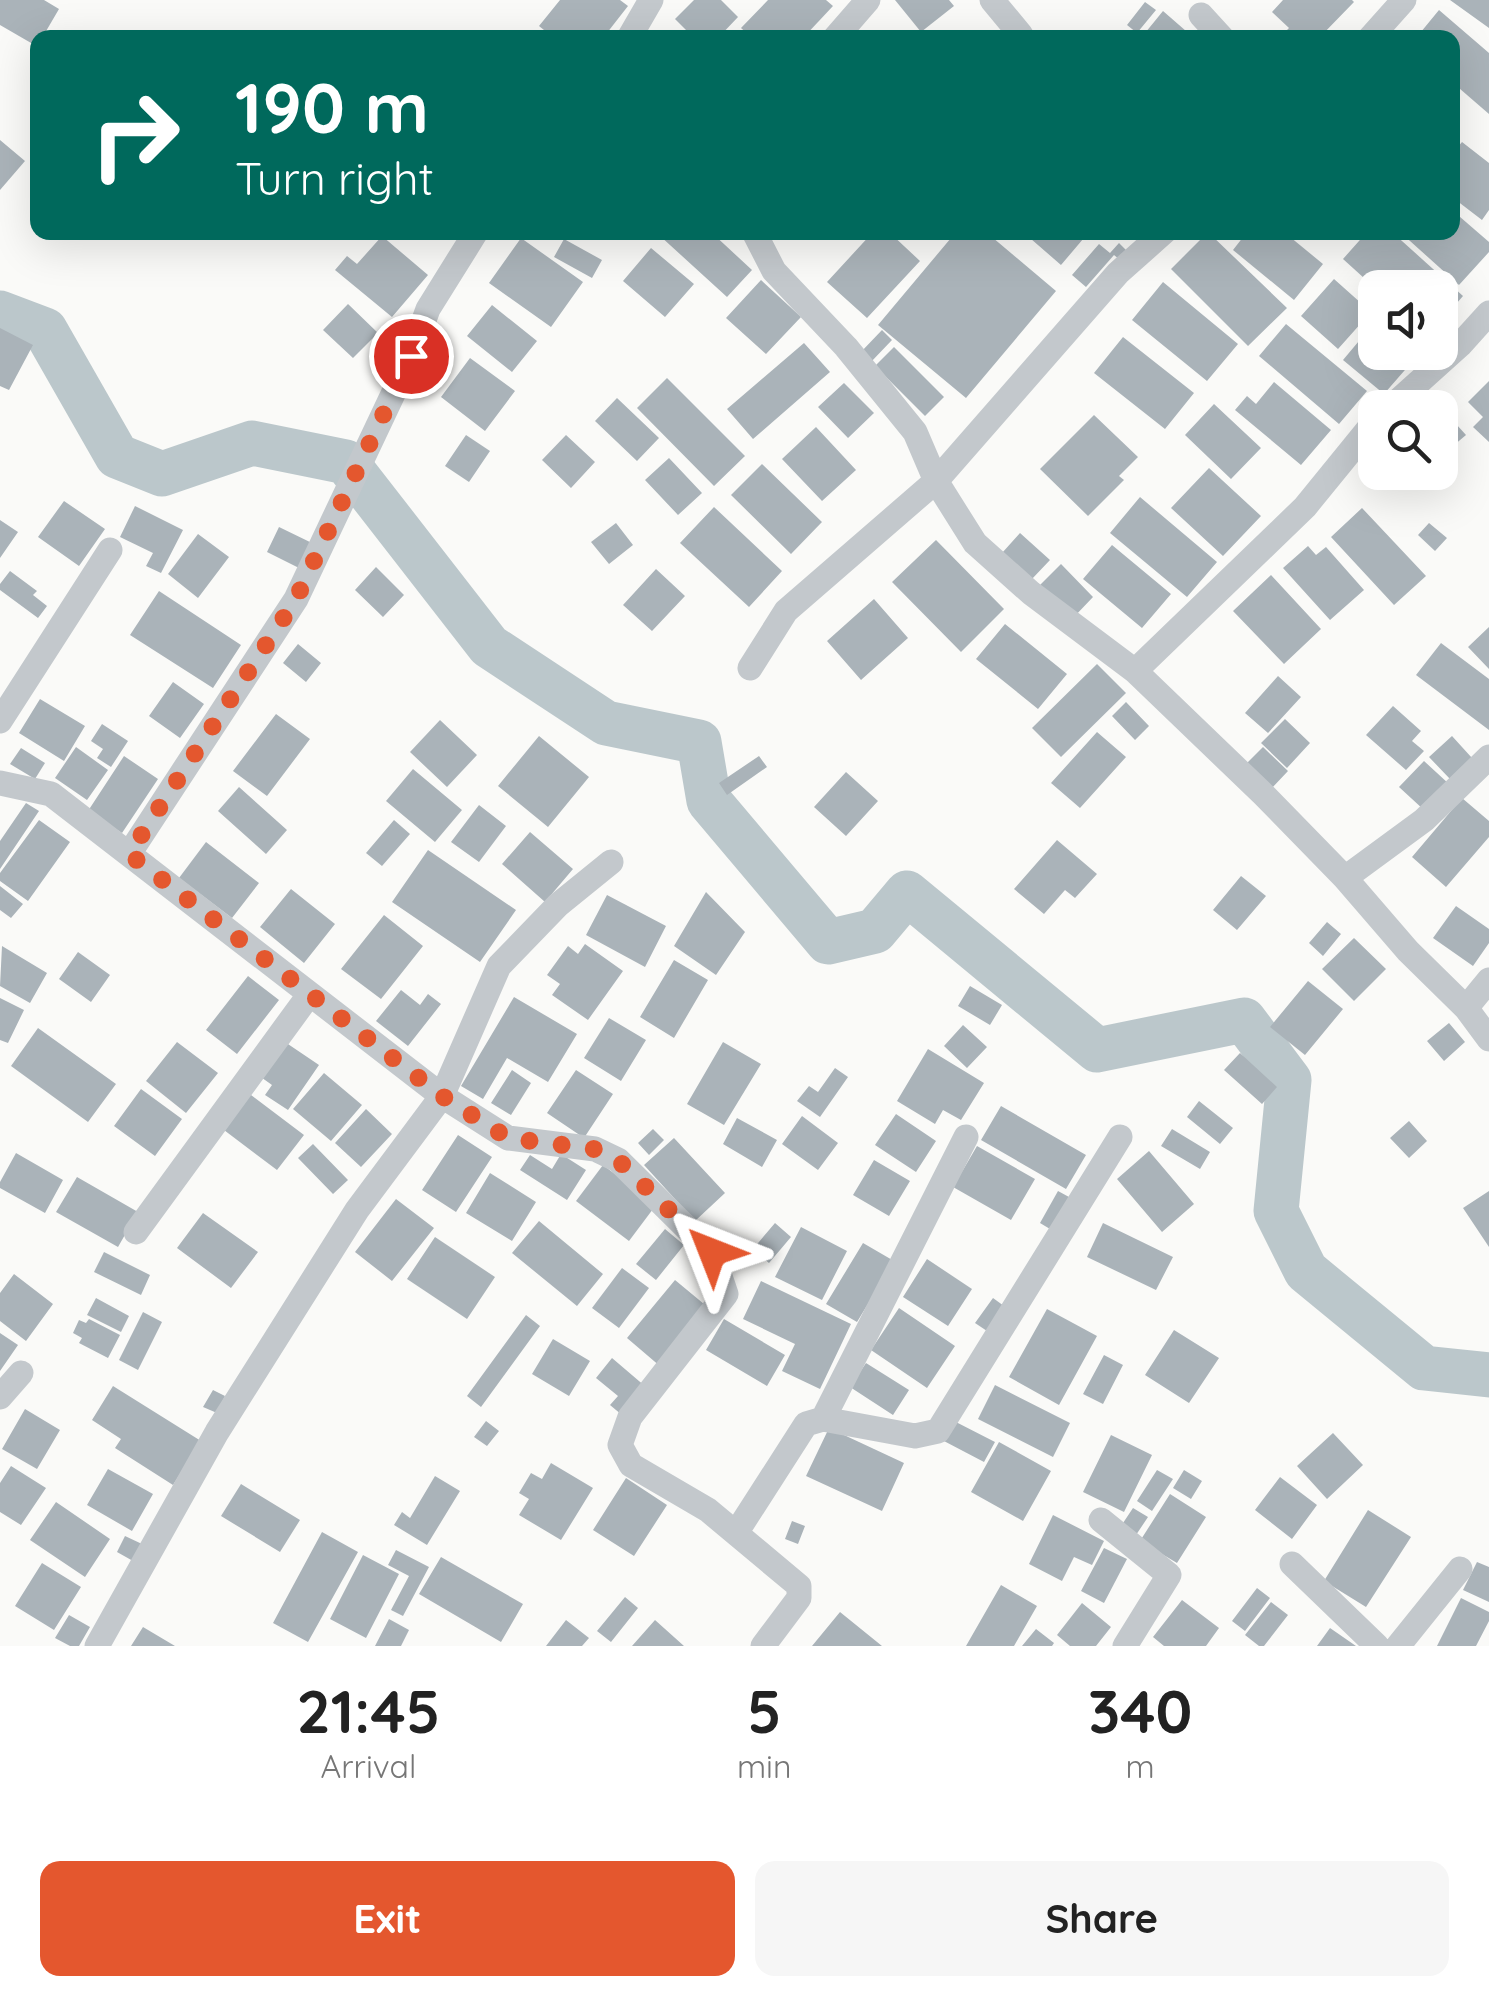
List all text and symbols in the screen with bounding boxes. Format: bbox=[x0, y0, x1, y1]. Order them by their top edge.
text: 190 m bbox=[235, 63, 429, 151]
icon: right bbox=[70, 70, 200, 200]
text: Turn right bbox=[235, 150, 434, 206]
map controls bbox=[1358, 270, 1458, 490]
button: sound bbox=[1358, 270, 1458, 370]
pin bbox=[369, 314, 454, 399]
icon: arrive bbox=[384, 329, 439, 384]
button: search bbox=[1358, 390, 1458, 490]
position arrow bbox=[660, 1200, 764, 1304]
text: 21:45 bbox=[297, 1673, 440, 1748]
text: 5 bbox=[747, 1673, 781, 1748]
text: 340 bbox=[1088, 1673, 1192, 1748]
text: Arrival bbox=[321, 1746, 416, 1786]
text: min bbox=[737, 1746, 791, 1786]
text: m bbox=[1126, 1746, 1155, 1786]
button: Exit bbox=[40, 1861, 735, 1976]
button: Share bbox=[755, 1861, 1449, 1976]

